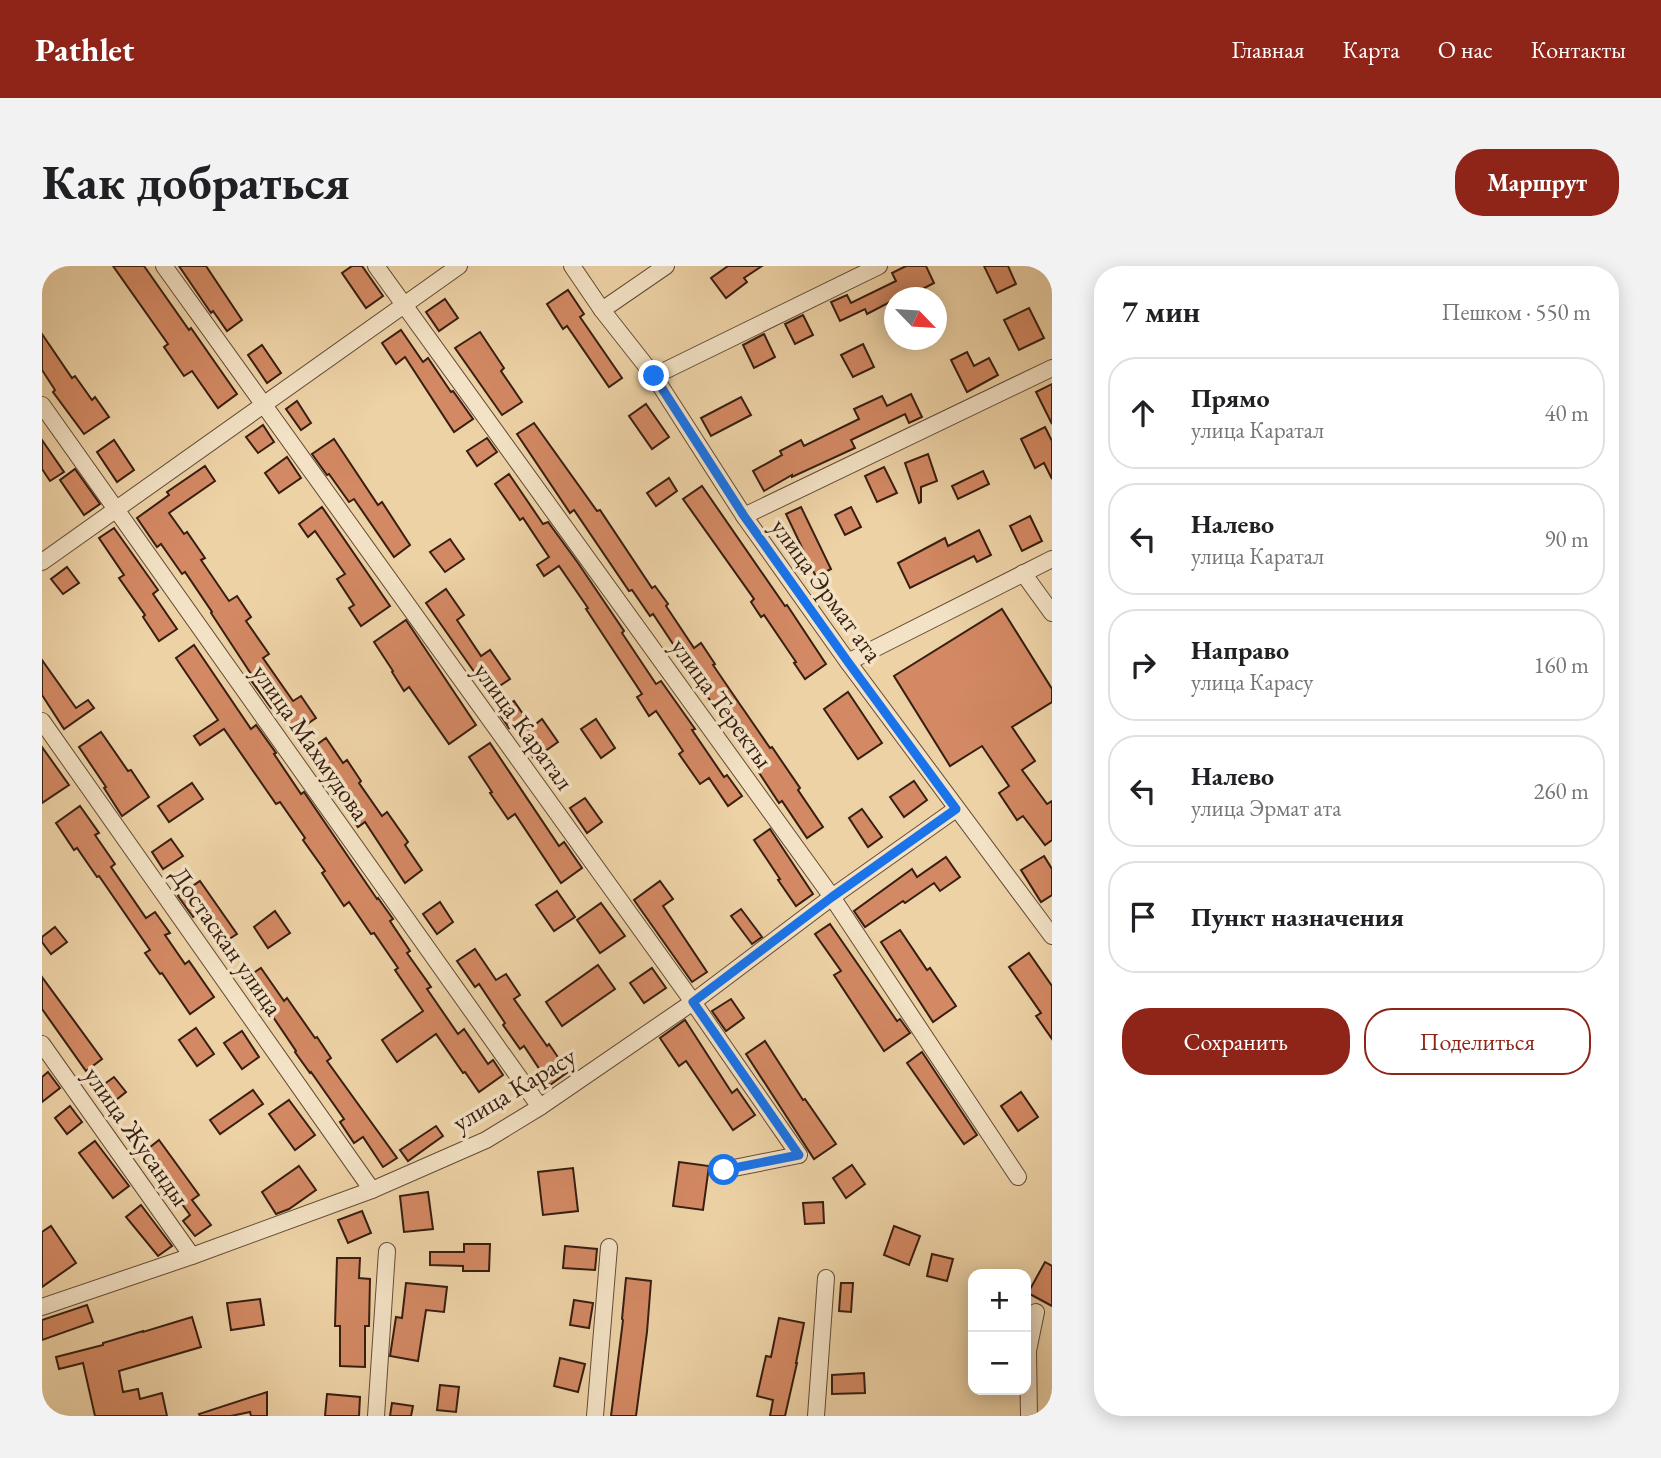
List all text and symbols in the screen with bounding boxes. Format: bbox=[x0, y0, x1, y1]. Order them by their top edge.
text: Pathlet bbox=[35, 28, 134, 71]
text: Главная bbox=[1231, 34, 1305, 65]
text: Карта bbox=[1343, 34, 1400, 65]
text: О нас bbox=[1438, 34, 1493, 65]
text: Контакты bbox=[1531, 34, 1626, 65]
button: Маршрут bbox=[1455, 149, 1619, 216]
text: Как добраться bbox=[42, 150, 350, 214]
north arrow bbox=[884, 287, 947, 350]
text: 7 мин bbox=[1122, 292, 1200, 331]
text: Пешком · 550 m bbox=[1442, 297, 1591, 327]
route end bbox=[638, 360, 669, 391]
text: Прямо bbox=[1191, 381, 1270, 415]
icon: ahead bbox=[1124, 394, 1162, 432]
text: 40 m bbox=[1544, 398, 1589, 428]
text: улица Каратал bbox=[1191, 415, 1324, 445]
text: Налево bbox=[1191, 507, 1274, 541]
street label: улица Эрмат ата bbox=[763, 511, 891, 669]
icon: left bbox=[1124, 520, 1162, 558]
text: 90 m bbox=[1544, 524, 1589, 554]
text: улица Каратал bbox=[1191, 541, 1324, 571]
street label: улица Теректы bbox=[663, 631, 781, 775]
text: Направо bbox=[1191, 633, 1289, 667]
icon: right bbox=[1124, 646, 1162, 684]
text: 160 m bbox=[1533, 650, 1589, 680]
street label: улица Каратал bbox=[466, 655, 582, 797]
street label: улица Махмудова bbox=[244, 657, 378, 827]
text: улица Карасу bbox=[1191, 667, 1313, 697]
text: Налево bbox=[1191, 759, 1274, 793]
icon: left bbox=[1124, 772, 1162, 810]
text: 260 m bbox=[1533, 776, 1589, 806]
text: улица Эрмат ата bbox=[1191, 793, 1341, 823]
street label: Достаскан улица bbox=[163, 860, 291, 1023]
icon: arrive bbox=[1124, 898, 1162, 936]
text: Пункт назначения bbox=[1191, 900, 1404, 934]
button: Сохранить bbox=[1122, 1008, 1350, 1075]
button: Поделиться bbox=[1364, 1008, 1591, 1075]
street label: улица Карасу bbox=[446, 1039, 583, 1139]
street label: улица Жусанды bbox=[76, 1060, 198, 1213]
route start bbox=[708, 1154, 739, 1185]
map controls bbox=[968, 1269, 1031, 1395]
button: + bbox=[968, 1269, 1031, 1332]
button: − bbox=[968, 1332, 1031, 1395]

